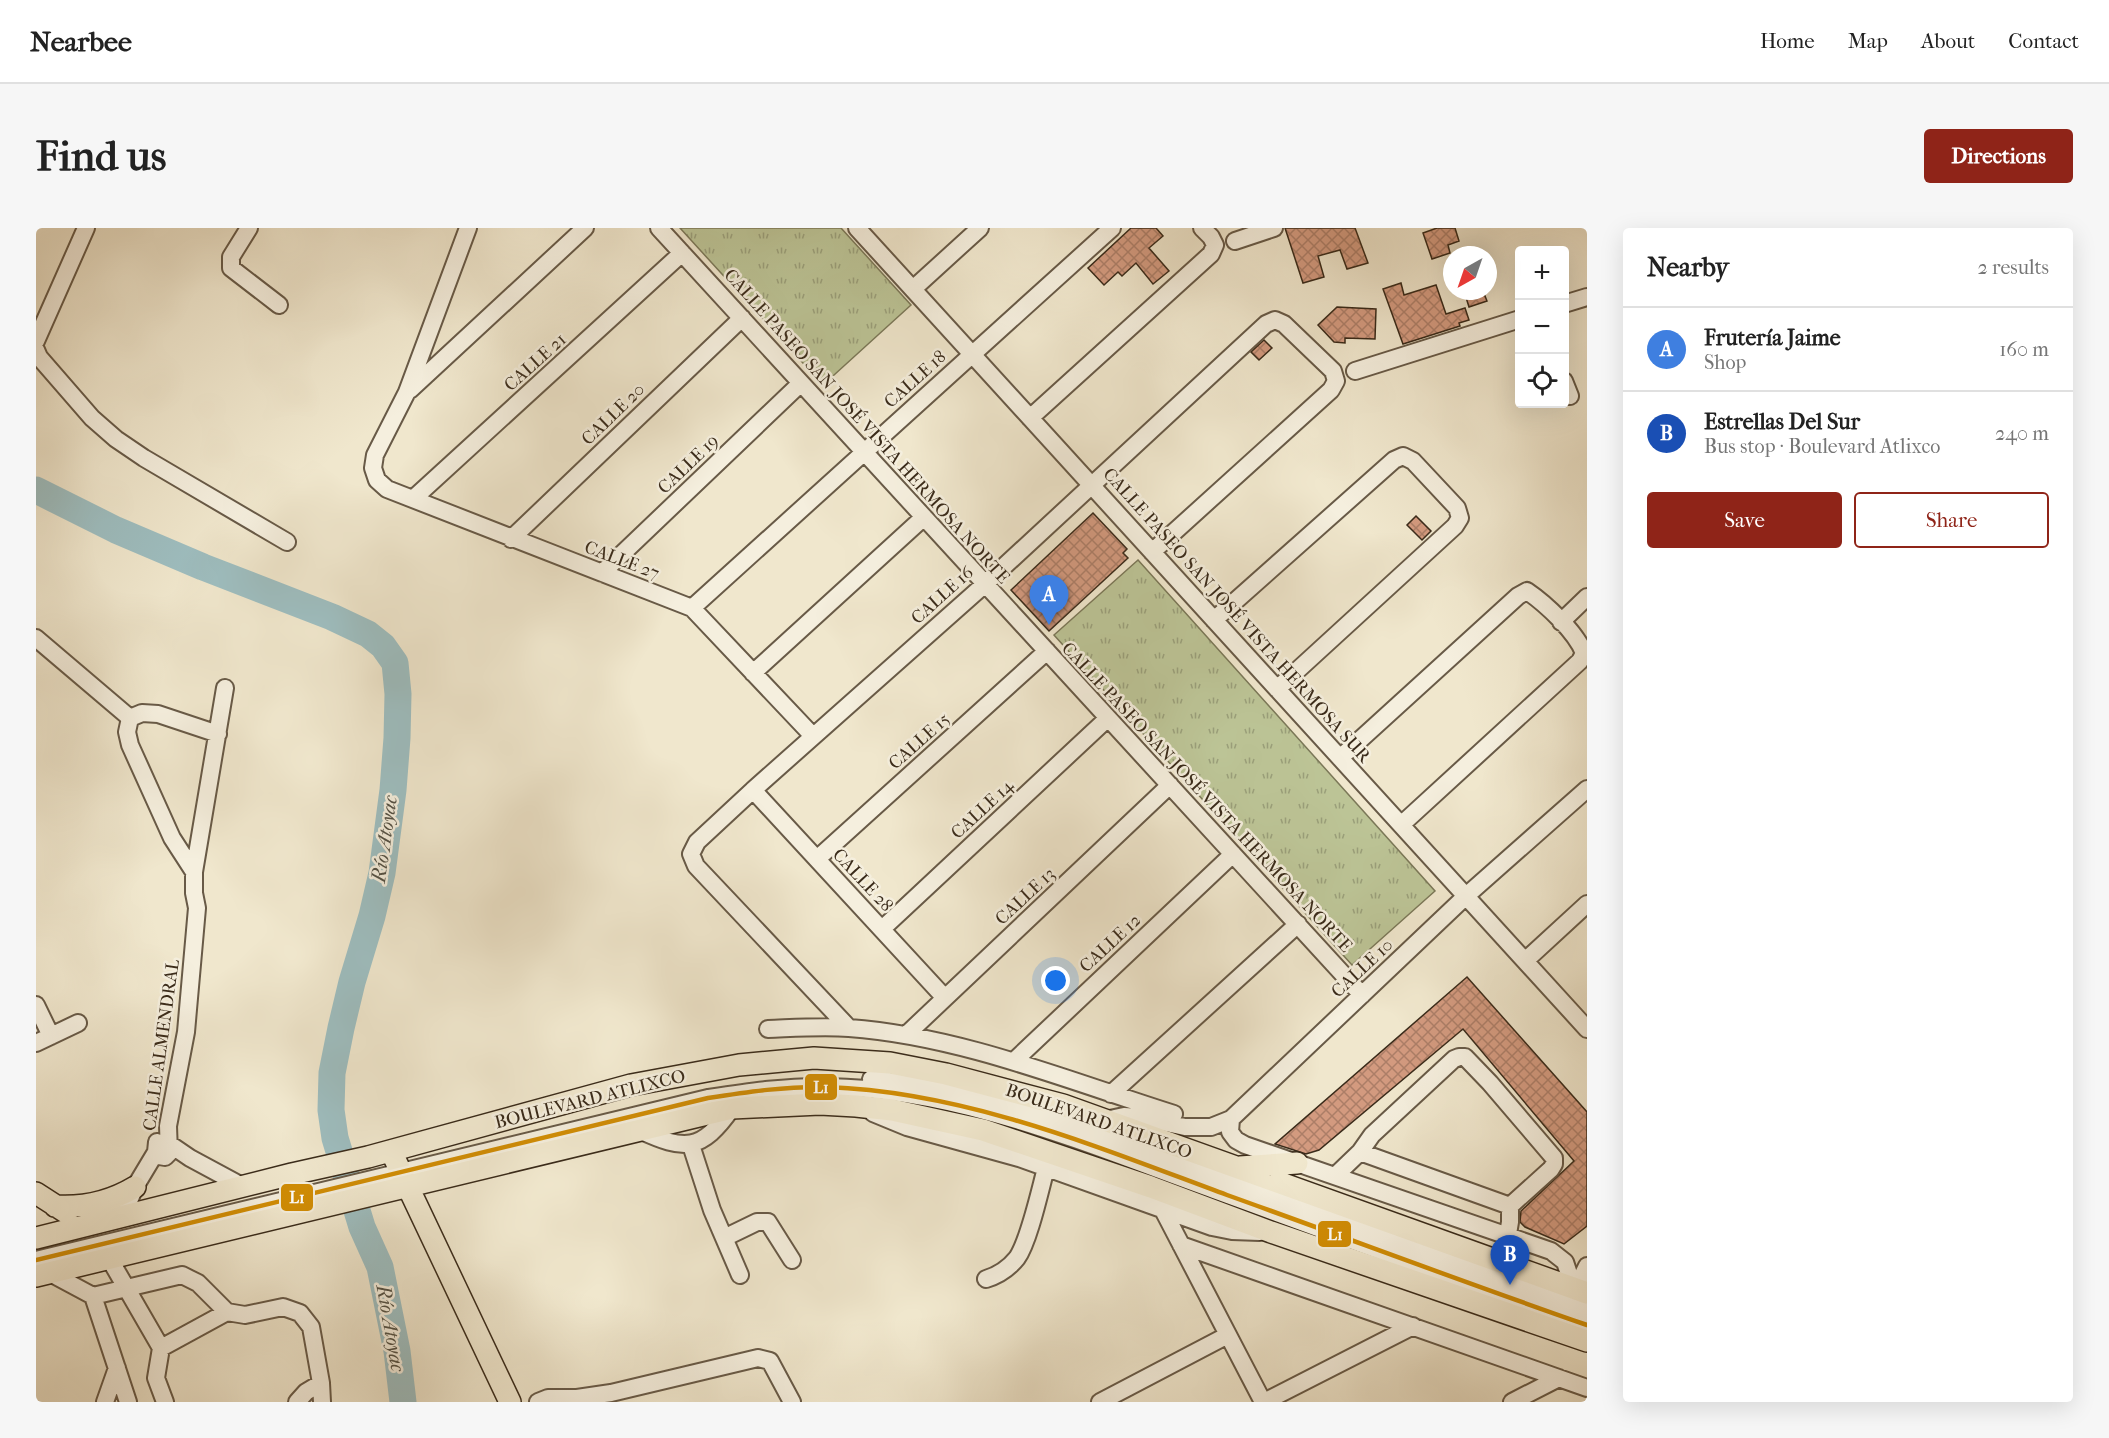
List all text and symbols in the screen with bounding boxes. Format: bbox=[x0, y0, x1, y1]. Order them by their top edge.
text: Nearbee bbox=[30, 25, 132, 58]
text: Home bbox=[1760, 29, 1815, 53]
text: Map bbox=[1848, 29, 1888, 53]
text: About bbox=[1921, 29, 1975, 53]
text: Contact bbox=[2008, 29, 2079, 53]
button: Directions bbox=[1924, 129, 2073, 183]
text: Find us bbox=[36, 132, 166, 181]
north arrow bbox=[1443, 246, 1497, 300]
map controls bbox=[1515, 246, 1569, 408]
button: + bbox=[1515, 246, 1569, 300]
text: Nearby bbox=[1647, 252, 1729, 283]
text: 2 results bbox=[1978, 256, 2049, 279]
street label: CALLE PASEO SAN JOSÉ VISTA HERMOSA NORTE bbox=[720, 264, 1014, 588]
button: − bbox=[1515, 300, 1569, 354]
text: Frutería Jaime bbox=[1704, 325, 1841, 351]
street label: CALLE 21 bbox=[500, 329, 571, 396]
text: A bbox=[1660, 338, 1673, 361]
text: 160 m bbox=[1999, 338, 2049, 361]
street label: CALLE 18 bbox=[880, 346, 951, 413]
text: Shop bbox=[1704, 351, 1746, 374]
button: locate bbox=[1515, 354, 1569, 408]
street label: CALLE 20 bbox=[577, 379, 649, 450]
text: Estrellas Del Sur bbox=[1704, 409, 1860, 435]
text: B bbox=[1660, 422, 1673, 445]
text: 240 m bbox=[1995, 422, 2049, 445]
street label: CALLE 19 bbox=[654, 430, 723, 498]
text: Bus stop · Boulevard Atlixco bbox=[1704, 435, 1940, 458]
street label: CALLE PASEO SAN JOSÉ VISTA HERMOSA SUR bbox=[1099, 463, 1376, 768]
button: Save bbox=[1647, 492, 1842, 548]
button: Share bbox=[1854, 492, 2049, 548]
street label: CALLE 27 bbox=[582, 537, 662, 584]
street label: CALLE 16 bbox=[907, 562, 978, 629]
pin: A bbox=[1030, 576, 1068, 625]
street label: CALLE PASEO SAN JOSÉ VISTA HERMOSA NORTE bbox=[1057, 637, 1357, 957]
street label: CALLE 15 bbox=[885, 709, 954, 774]
street label: CALLE 14 bbox=[947, 775, 1018, 843]
water label: Río Atoyac bbox=[367, 794, 402, 886]
street label: CALLE 28 bbox=[828, 844, 897, 916]
street label: CALLE 13 bbox=[991, 863, 1060, 929]
street label: CALLE 12 bbox=[1075, 910, 1145, 977]
street label: CALLE 10 bbox=[1327, 935, 1397, 1002]
street label: CALLE ALMENDRAL bbox=[139, 958, 184, 1132]
your location bbox=[1041, 966, 1070, 995]
street label: BOULEVARD ATLIXCO bbox=[493, 1066, 688, 1133]
line badge: L1 bbox=[804, 1073, 838, 1101]
text: L1 bbox=[813, 1078, 829, 1097]
street label: BOULEVARD ATLIXCO bbox=[1003, 1080, 1195, 1163]
line badge: L1 bbox=[280, 1183, 314, 1212]
text: L1 bbox=[289, 1188, 305, 1207]
line badge: L1 bbox=[1317, 1220, 1352, 1248]
text: L1 bbox=[1327, 1225, 1343, 1244]
pin: B bbox=[1490, 1236, 1530, 1285]
water label: Río Atoyac bbox=[371, 1281, 410, 1374]

